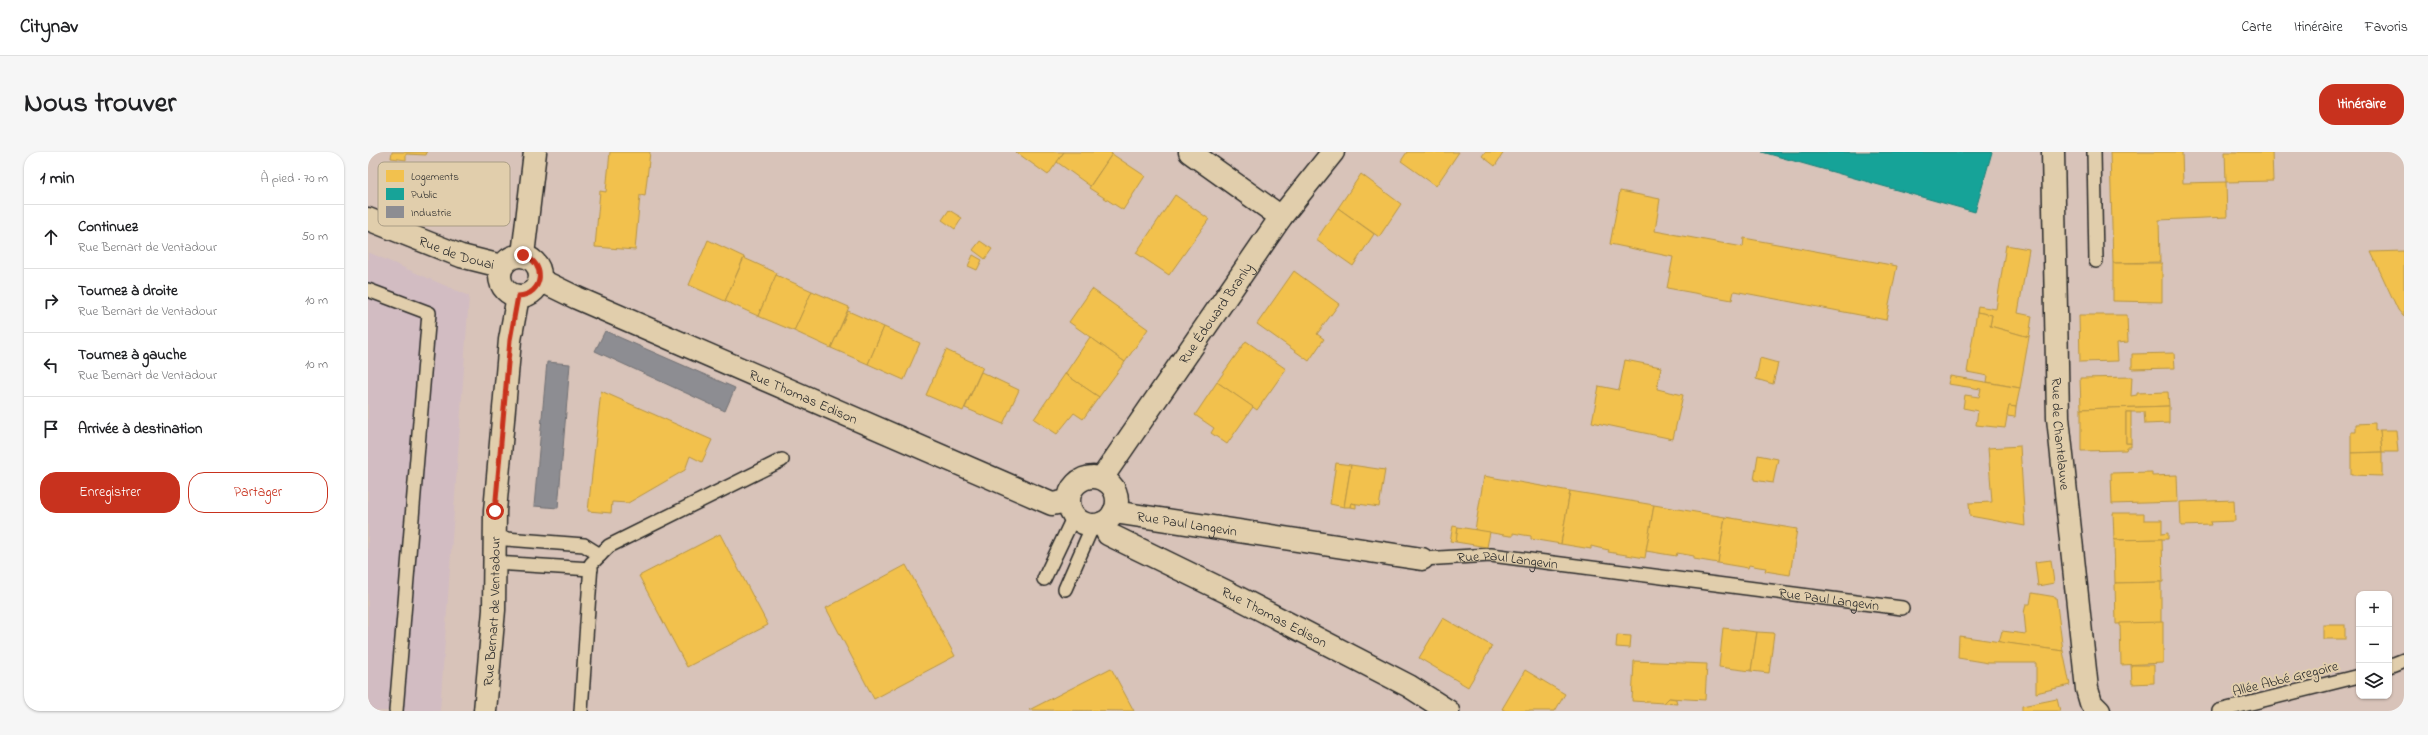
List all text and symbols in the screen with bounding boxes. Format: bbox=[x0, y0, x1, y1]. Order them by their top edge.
text: Citynav bbox=[20, 14, 78, 41]
text: Carte bbox=[2241, 17, 2272, 38]
text: Itinéraire bbox=[2294, 17, 2343, 38]
text: Favoris bbox=[2365, 17, 2408, 38]
text: Nous trouver bbox=[24, 84, 176, 125]
button: Itinéraire bbox=[2319, 84, 2404, 125]
legend bbox=[378, 162, 510, 226]
text: 1 min bbox=[40, 166, 74, 191]
text: À pied · 70 m bbox=[261, 169, 328, 188]
text: Logements bbox=[411, 169, 459, 186]
text: Public bbox=[411, 187, 437, 203]
text: Industrie bbox=[411, 205, 451, 221]
text: Continuez bbox=[78, 216, 138, 238]
icon: ahead bbox=[40, 226, 62, 248]
text: 50 m bbox=[302, 227, 328, 246]
street label: Rue de Douai bbox=[415, 231, 496, 276]
text: Rue Bernart de Ventadour bbox=[78, 238, 217, 257]
route end bbox=[514, 246, 532, 264]
street label: Rue Édouard Branly bbox=[1174, 259, 1260, 369]
text: Tournez à droite bbox=[78, 280, 178, 302]
icon: right bbox=[40, 290, 62, 312]
text: 10 m bbox=[305, 291, 328, 310]
text: Rue Bernart de Ventadour bbox=[78, 302, 217, 321]
text: Tournez à gauche bbox=[78, 344, 186, 366]
icon: left bbox=[40, 354, 62, 376]
text: 10 m bbox=[305, 355, 328, 374]
street label: Rue Thomas Edison bbox=[745, 365, 861, 430]
text: Rue Bernart de Ventadour bbox=[78, 366, 217, 385]
street label: Rue de Chantelauve bbox=[2045, 377, 2075, 492]
icon: arrive bbox=[40, 418, 62, 440]
text: Arrivée à destination bbox=[78, 418, 203, 440]
button: Enregistrer bbox=[40, 472, 180, 513]
button: Partager bbox=[188, 472, 328, 513]
route start bbox=[486, 502, 504, 520]
street label: Rue Paul Langevin bbox=[1135, 507, 1239, 543]
street label: Rue Bernart de Ventadour bbox=[478, 536, 507, 687]
street label: Rue Paul Langevin bbox=[1457, 546, 1559, 576]
street label: Rue Thomas Edison bbox=[1217, 582, 1331, 654]
street label: Rue Paul Langevin bbox=[1777, 583, 1881, 617]
map controls bbox=[2356, 591, 2392, 699]
button: + bbox=[2356, 591, 2392, 627]
button: − bbox=[2356, 627, 2392, 663]
street label: Allée Abbé Gregoire bbox=[2230, 656, 2341, 704]
button: layers bbox=[2356, 663, 2392, 699]

